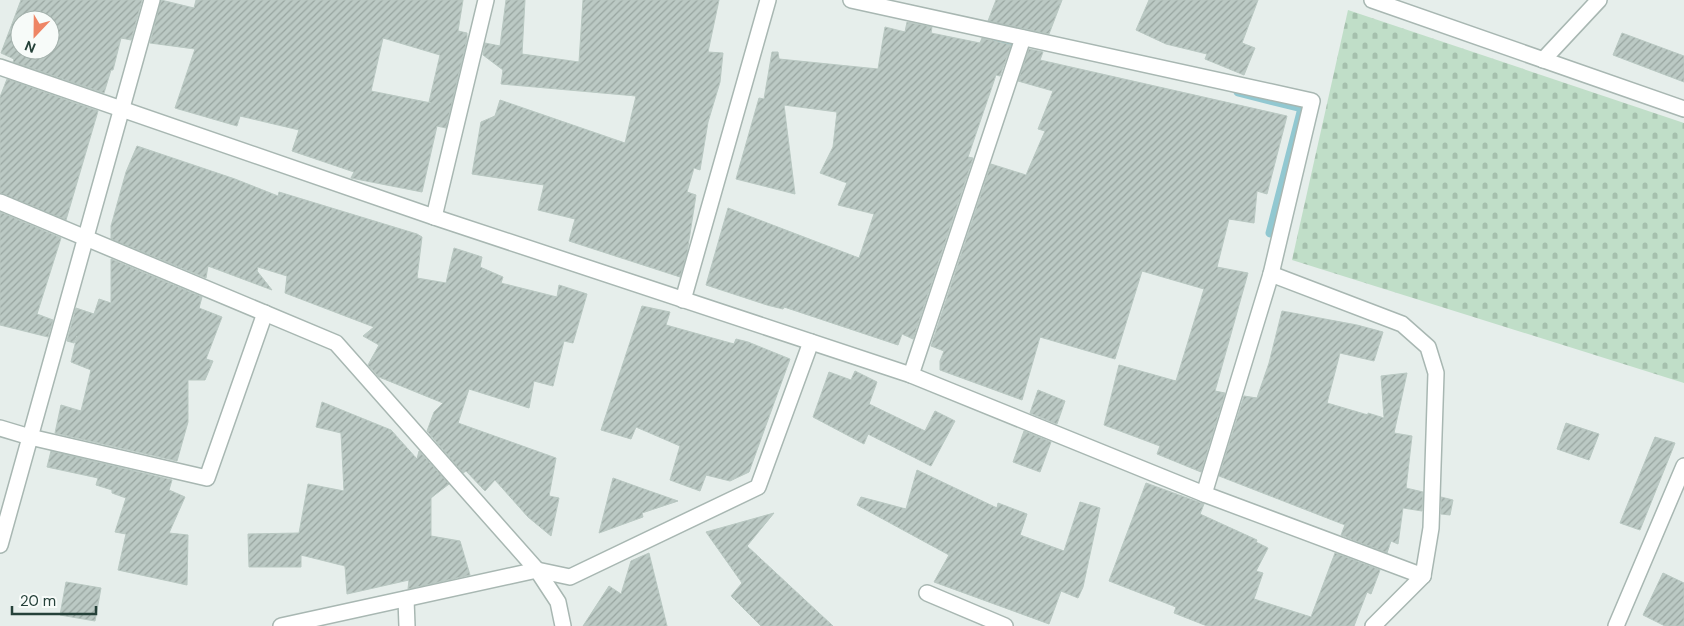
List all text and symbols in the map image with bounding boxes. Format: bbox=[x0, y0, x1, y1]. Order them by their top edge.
north arrow bbox=[10, 10, 60, 60]
text: N bbox=[22, 37, 38, 57]
scale bar bbox=[12, 584, 96, 616]
text: 20 m bbox=[20, 591, 56, 611]

